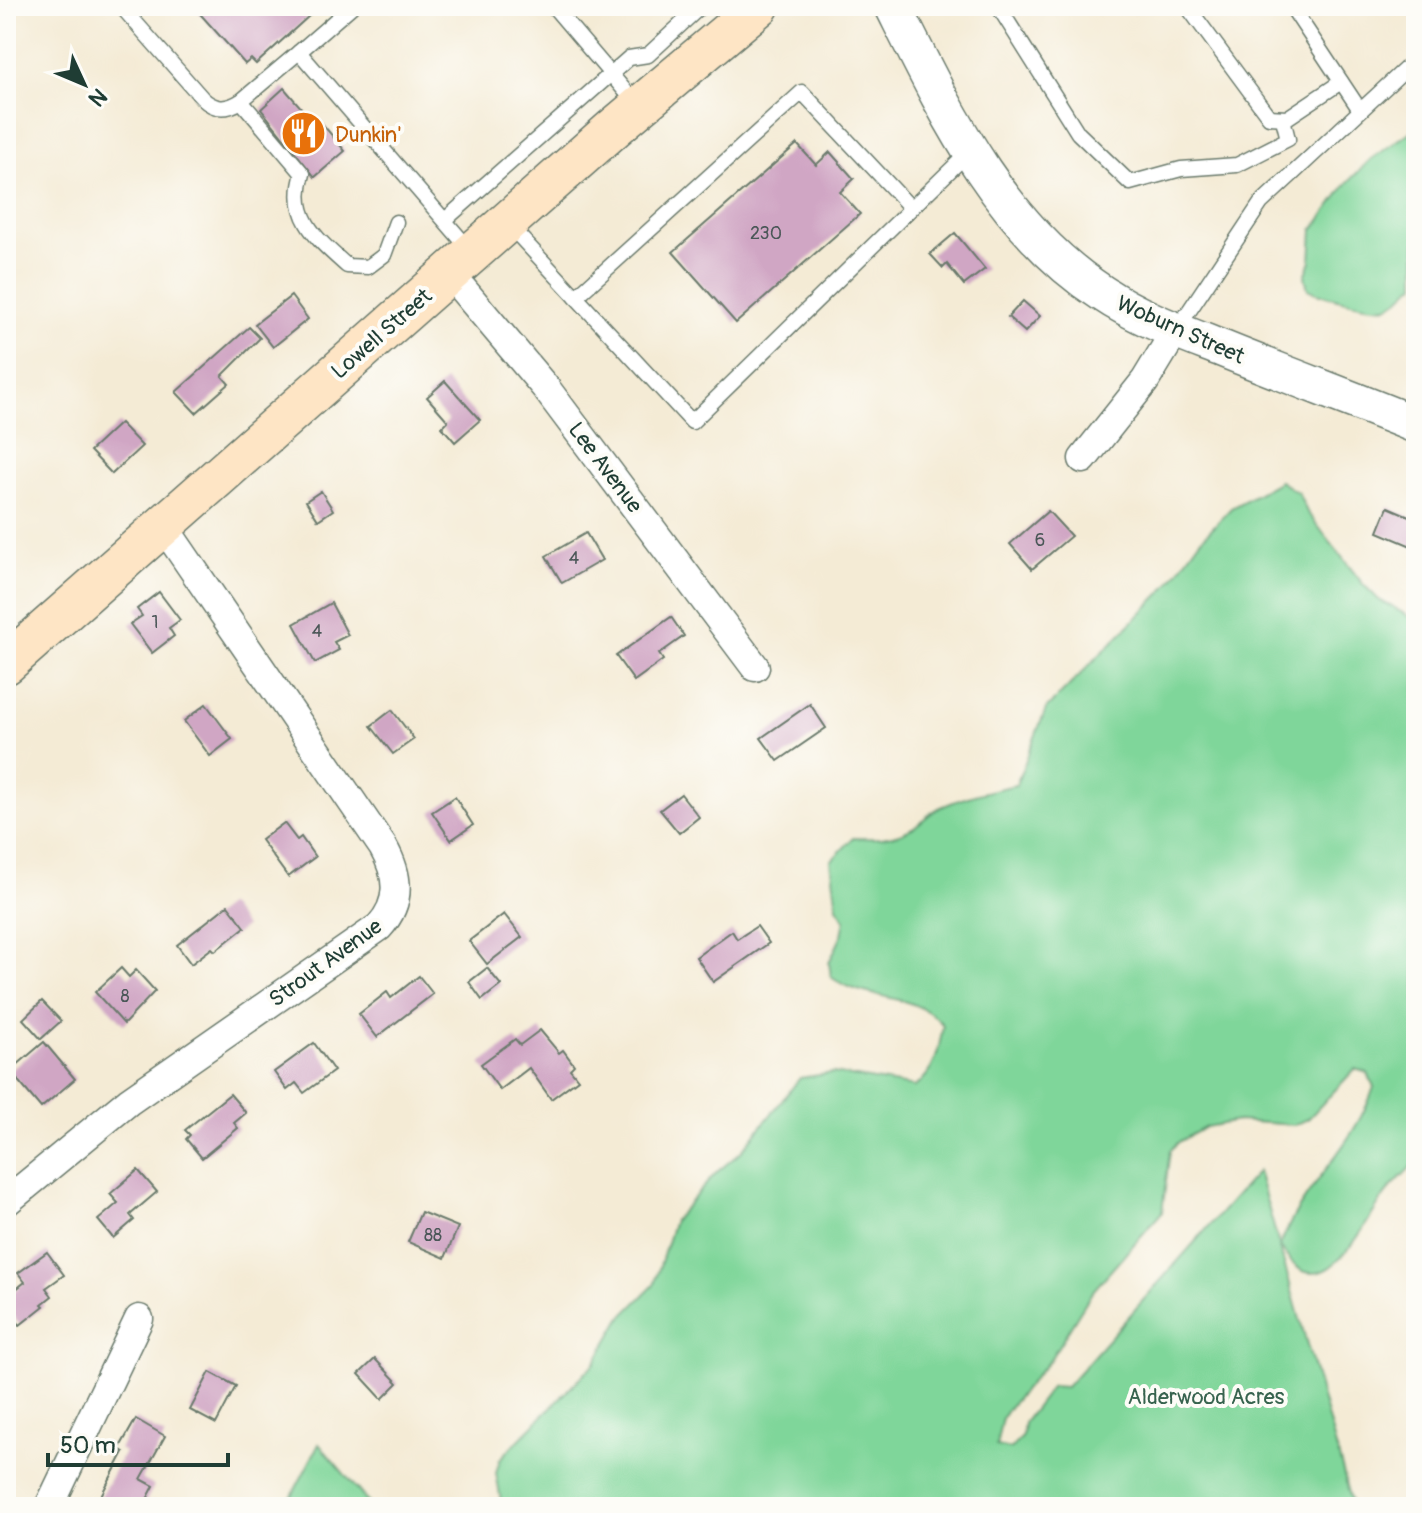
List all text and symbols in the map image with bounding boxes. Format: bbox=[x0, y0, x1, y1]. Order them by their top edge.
north arrow bbox=[44, 44, 124, 124]
text: N bbox=[82, 82, 113, 112]
restaurant icon: Dunkin' bbox=[280, 110, 328, 158]
place label: Dunkin' bbox=[335, 121, 402, 149]
house number: 230 bbox=[750, 222, 782, 245]
street label: Lowell Street bbox=[325, 282, 438, 385]
street label: Woburn Street bbox=[1112, 289, 1249, 371]
street label: Lee Avenue bbox=[562, 417, 649, 519]
house number: 6 bbox=[1035, 529, 1045, 552]
house number: 4 bbox=[569, 547, 580, 570]
house number: 1 bbox=[151, 611, 159, 634]
house number: 4 bbox=[312, 620, 323, 643]
street label: Strout Avenue bbox=[263, 912, 388, 1013]
house number: 8 bbox=[120, 985, 130, 1008]
house number: 88 bbox=[424, 1224, 442, 1247]
park label: Alderwood Acres bbox=[1128, 1383, 1285, 1411]
scale bar bbox=[48, 1417, 228, 1467]
text: 50 m bbox=[60, 1431, 116, 1460]

